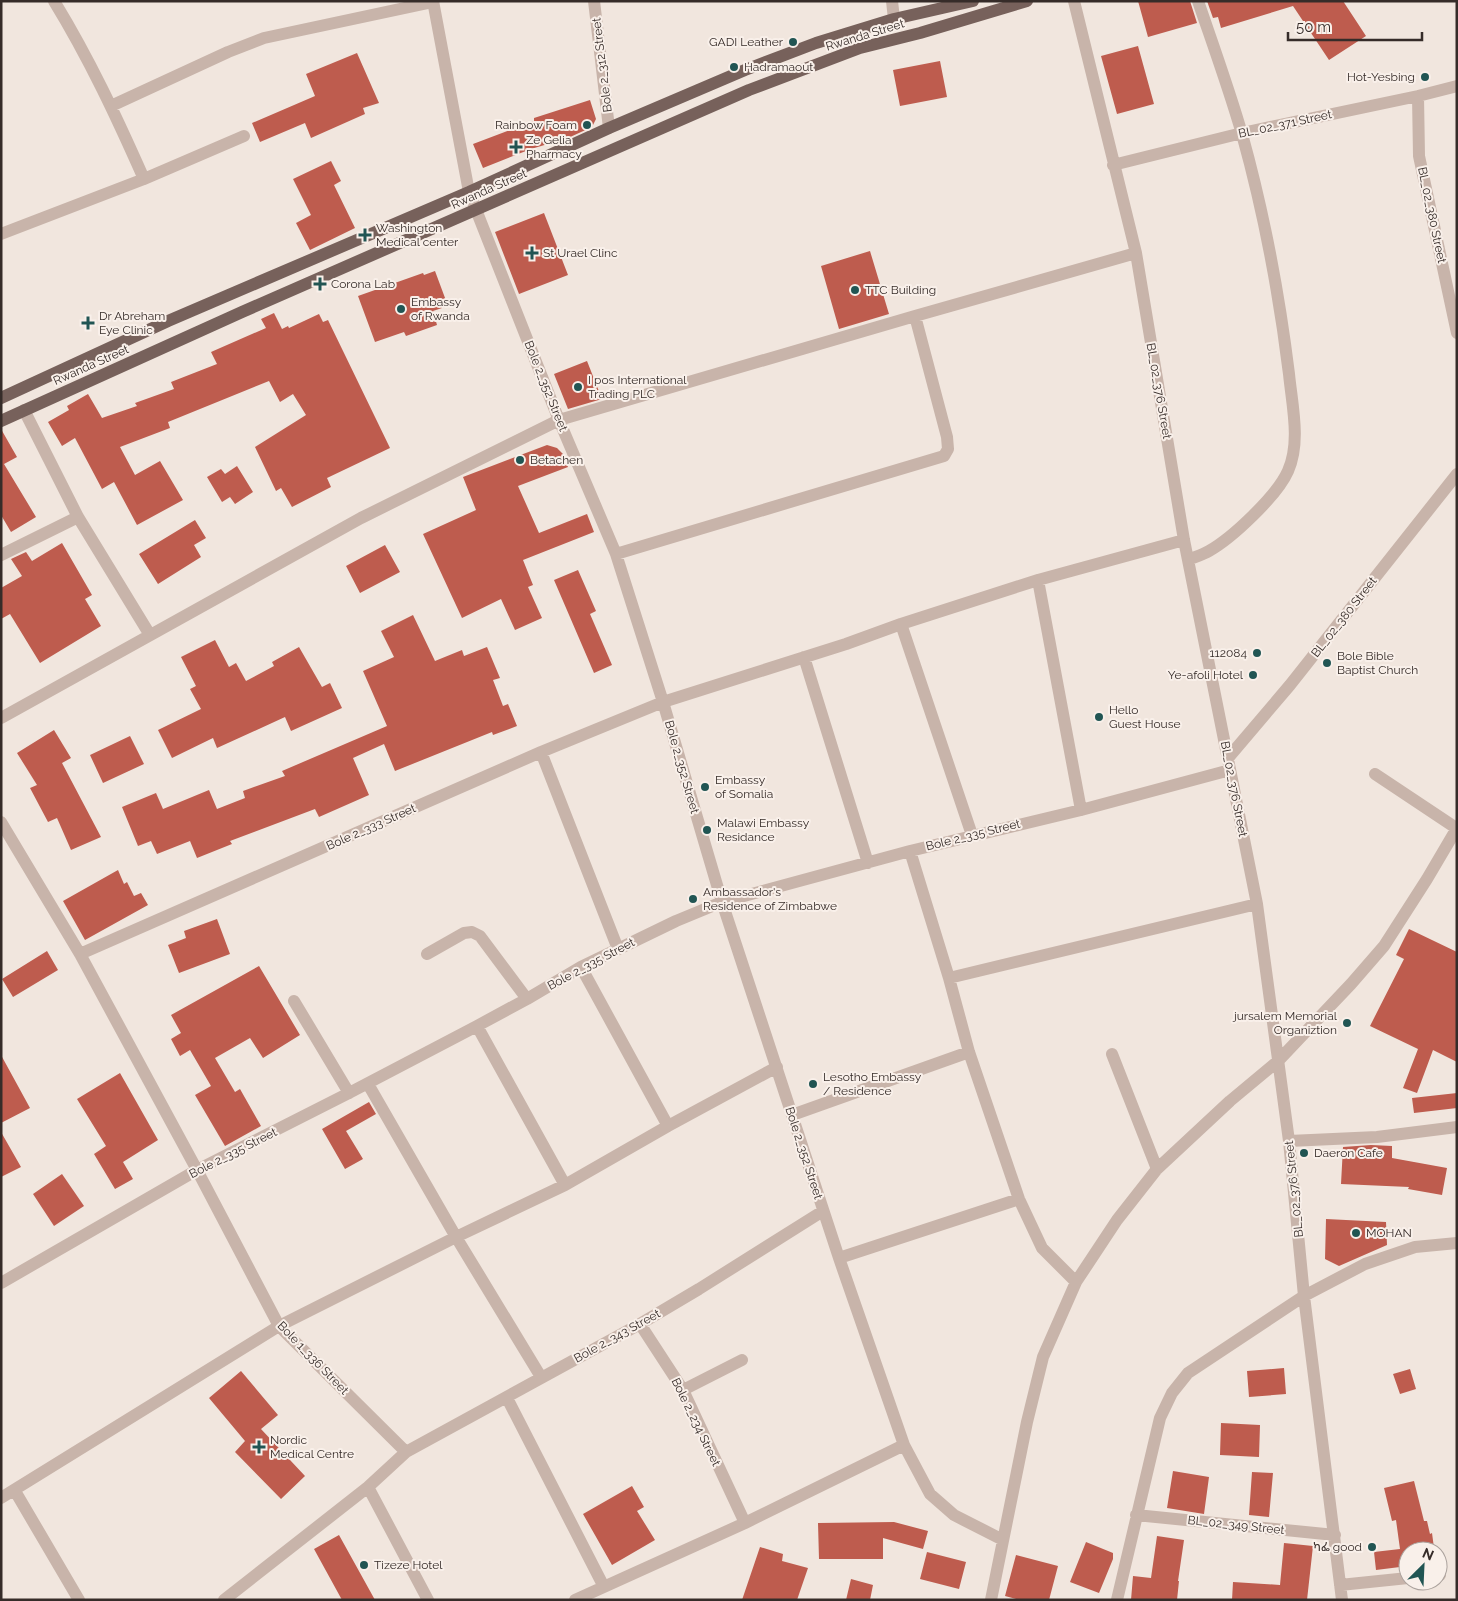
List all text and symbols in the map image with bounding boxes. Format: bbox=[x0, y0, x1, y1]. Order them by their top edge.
scale bar bbox=[1288, 10, 1422, 42]
street label: Rwanda Street bbox=[824, 16, 906, 54]
street label: Bole 2_312 Street bbox=[589, 17, 615, 113]
text: 50 m bbox=[1296, 18, 1331, 36]
place label: GADI Leather bbox=[709, 35, 784, 49]
marker: GADI Leather bbox=[787, 36, 799, 48]
place label: Hadramaout bbox=[744, 60, 813, 74]
marker: Hadramaout bbox=[728, 61, 740, 73]
place label: Hot-Yesbing bbox=[1347, 70, 1415, 84]
marker: Hot-Yesbing bbox=[1419, 71, 1431, 83]
street label: BL_02_371 Street bbox=[1237, 107, 1333, 141]
place label: Rainbow Foam bbox=[495, 118, 577, 132]
marker: Rainbow Foam bbox=[581, 119, 593, 131]
place label: Ze Gelia Pharmacy bbox=[526, 133, 582, 161]
marker: Ze Gelia Pharmacy bbox=[510, 141, 522, 153]
street label: Rwanda Street bbox=[449, 166, 529, 212]
street label: BL_02_380 Street bbox=[1415, 166, 1449, 264]
place label: Washington Medical center bbox=[376, 221, 459, 249]
marker: Washington Medical center bbox=[358, 228, 372, 242]
marker: St Urael Clinc bbox=[525, 246, 539, 260]
place label: St Urael Clinc bbox=[543, 246, 618, 260]
marker: Corona Lab bbox=[313, 277, 327, 291]
place label: Corona Lab bbox=[331, 277, 395, 291]
place label: TTC Building bbox=[865, 283, 936, 297]
marker: TTC Building bbox=[849, 284, 861, 296]
place label: Embassy of Rwanda bbox=[411, 295, 470, 323]
marker: Embassy of Rwanda bbox=[395, 303, 407, 315]
place label: Dr Abreham Eye Clinic bbox=[99, 309, 165, 337]
marker: Dr Abreham Eye Clinic bbox=[81, 316, 95, 330]
street label: Bole 2_352 Street bbox=[521, 339, 571, 433]
street label: Rwanda Street bbox=[51, 342, 131, 388]
street label: BL_02_376 Street bbox=[1144, 342, 1174, 440]
place label: I pos International Trading PLC bbox=[588, 373, 687, 401]
marker: I pos International Trading PLC bbox=[572, 381, 584, 393]
place label: Betachen bbox=[530, 453, 583, 467]
marker: Betachen bbox=[514, 454, 526, 466]
street label: BL_02_380 Street bbox=[1308, 574, 1380, 660]
place label: 112084 bbox=[1209, 646, 1247, 660]
marker: 112084 bbox=[1251, 647, 1263, 659]
place label: Bole Bible Baptist Church bbox=[1337, 649, 1418, 677]
marker: Bole Bible Baptist Church bbox=[1321, 657, 1333, 669]
place label: Ye-afoli Hotel bbox=[1168, 668, 1244, 682]
marker: Ye-afoli Hotel bbox=[1247, 669, 1259, 681]
place label: Hello Guest House bbox=[1109, 703, 1181, 731]
marker: Hello Guest House bbox=[1093, 711, 1105, 723]
street label: Bole 2_352 Street bbox=[662, 719, 702, 815]
street label: BL_02_376 Street bbox=[1218, 740, 1250, 838]
place label: Embassy of Somalia bbox=[715, 773, 773, 801]
marker: Embassy of Somalia bbox=[699, 781, 711, 793]
street label: Bole 2_333 Street bbox=[324, 801, 418, 853]
place label: Malawi Embassy Residance bbox=[717, 816, 810, 844]
street label: Bole 2_335 Street bbox=[924, 817, 1022, 853]
marker: Malawi Embassy Residance bbox=[701, 824, 713, 836]
place label: Ambassador's Residence of Zimbabwe bbox=[703, 885, 837, 913]
marker: Ambassador's Residence of Zimbabwe bbox=[687, 893, 699, 905]
street label: Bole 2_335 Street bbox=[545, 935, 637, 993]
place label: jursalem Memorial Organiztion bbox=[1232, 1009, 1338, 1037]
marker: jursalem Memorial Organiztion bbox=[1341, 1017, 1353, 1029]
place label: Lesotho Embassy / Residence bbox=[823, 1070, 922, 1098]
marker: Lesotho Embassy / Residence bbox=[807, 1078, 819, 1090]
street label: Bole 2_352 Street bbox=[782, 1105, 826, 1201]
street label: Bole 2_335 Street bbox=[187, 1125, 279, 1181]
street label: BL_02_376 Street bbox=[1282, 1140, 1306, 1238]
place label: Daeron Cafe bbox=[1314, 1146, 1383, 1160]
marker: Daeron Cafe bbox=[1298, 1147, 1310, 1159]
place label: MOHAN bbox=[1366, 1226, 1412, 1240]
marker: MOHAN bbox=[1350, 1227, 1362, 1239]
street label: Bole 2_343 Street bbox=[571, 1306, 663, 1366]
street label: Bole 1_336 Street bbox=[275, 1319, 351, 1397]
street label: Bole 2_234 Street bbox=[669, 1376, 723, 1468]
place label: Nordic Medical Centre bbox=[270, 1433, 354, 1461]
marker: Nordic Medical Centre bbox=[252, 1440, 266, 1454]
street label: BL_02_349 Street bbox=[1187, 1513, 1285, 1537]
place label: ካፌ good bbox=[1313, 1540, 1362, 1554]
marker: ካፌ good bbox=[1366, 1541, 1378, 1553]
north arrow bbox=[1398, 1541, 1448, 1591]
text: N bbox=[1420, 1545, 1436, 1564]
place label: Tizeze Hotel bbox=[374, 1558, 443, 1572]
marker: Tizeze Hotel bbox=[358, 1559, 370, 1571]

